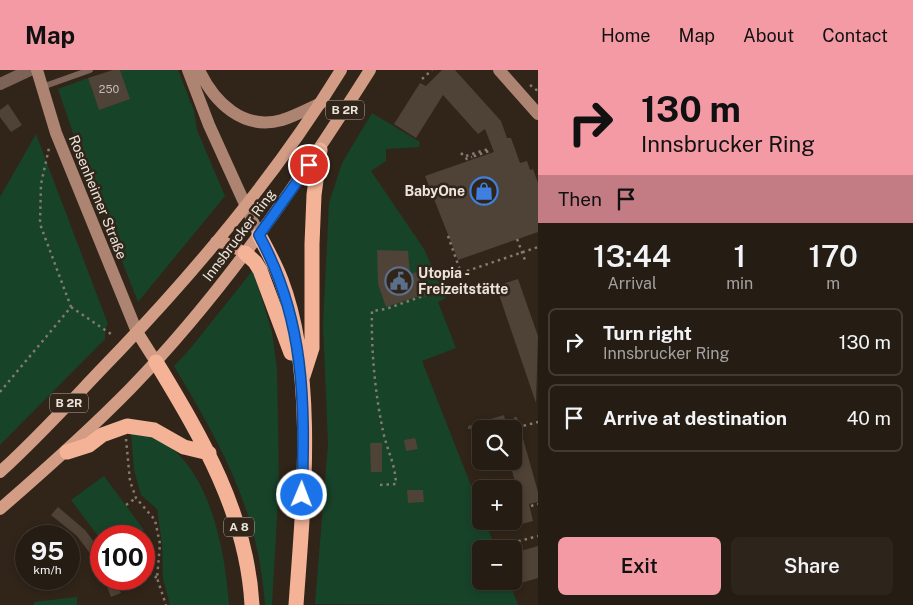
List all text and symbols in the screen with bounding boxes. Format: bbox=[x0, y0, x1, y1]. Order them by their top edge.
text: Map bbox=[25, 21, 75, 49]
text: Home bbox=[601, 25, 651, 46]
text: Map bbox=[679, 25, 715, 46]
text: About bbox=[743, 25, 794, 46]
text: Contact bbox=[822, 25, 888, 46]
house number: 250 bbox=[99, 83, 119, 95]
text: 130 m bbox=[641, 89, 741, 130]
icon: right bbox=[558, 90, 623, 155]
road number: B 2R bbox=[326, 100, 364, 120]
text: Innsbrucker Ring bbox=[641, 131, 815, 157]
street label: Rosenheimer Straße bbox=[66, 133, 130, 261]
pin bbox=[288, 144, 330, 186]
icon: arrive bbox=[295, 151, 323, 179]
shop icon: BabyOne bbox=[469, 176, 499, 206]
place label: BabyOne bbox=[404, 183, 465, 199]
icon: arrive bbox=[612, 185, 640, 213]
street label: Innsbrucker Ring bbox=[199, 186, 279, 284]
text: Then bbox=[558, 188, 602, 210]
text: 13:44 bbox=[593, 238, 671, 274]
text: 1 bbox=[733, 238, 746, 274]
text: 170 bbox=[808, 238, 858, 274]
place label: Utopia - Freizeitstätte bbox=[418, 265, 508, 297]
public building icon: Utopia - Freizeitstätte bbox=[384, 266, 414, 296]
text: Arrival bbox=[607, 274, 657, 293]
text: min bbox=[726, 274, 753, 293]
text: m bbox=[826, 274, 840, 293]
text: Turn right bbox=[603, 322, 692, 344]
icon: right bbox=[560, 328, 588, 356]
text: 130 m bbox=[839, 331, 891, 353]
text: Innsbrucker Ring bbox=[603, 344, 729, 363]
road number: B 2R bbox=[50, 393, 88, 412]
icon: arrive bbox=[560, 404, 588, 432]
text: Arrive at destination bbox=[603, 407, 787, 429]
text: 40 m bbox=[846, 407, 891, 429]
map controls bbox=[472, 420, 522, 590]
button: search bbox=[472, 420, 522, 470]
position arrow bbox=[275, 468, 327, 520]
button: + bbox=[472, 480, 522, 530]
road number: A 8 bbox=[224, 518, 254, 537]
speed limit sign: 100 bbox=[90, 525, 155, 590]
text: 95 bbox=[31, 536, 64, 566]
button: Exit bbox=[558, 537, 721, 595]
button: Share bbox=[731, 537, 893, 595]
button: − bbox=[472, 540, 522, 590]
text: km/h bbox=[33, 563, 62, 577]

